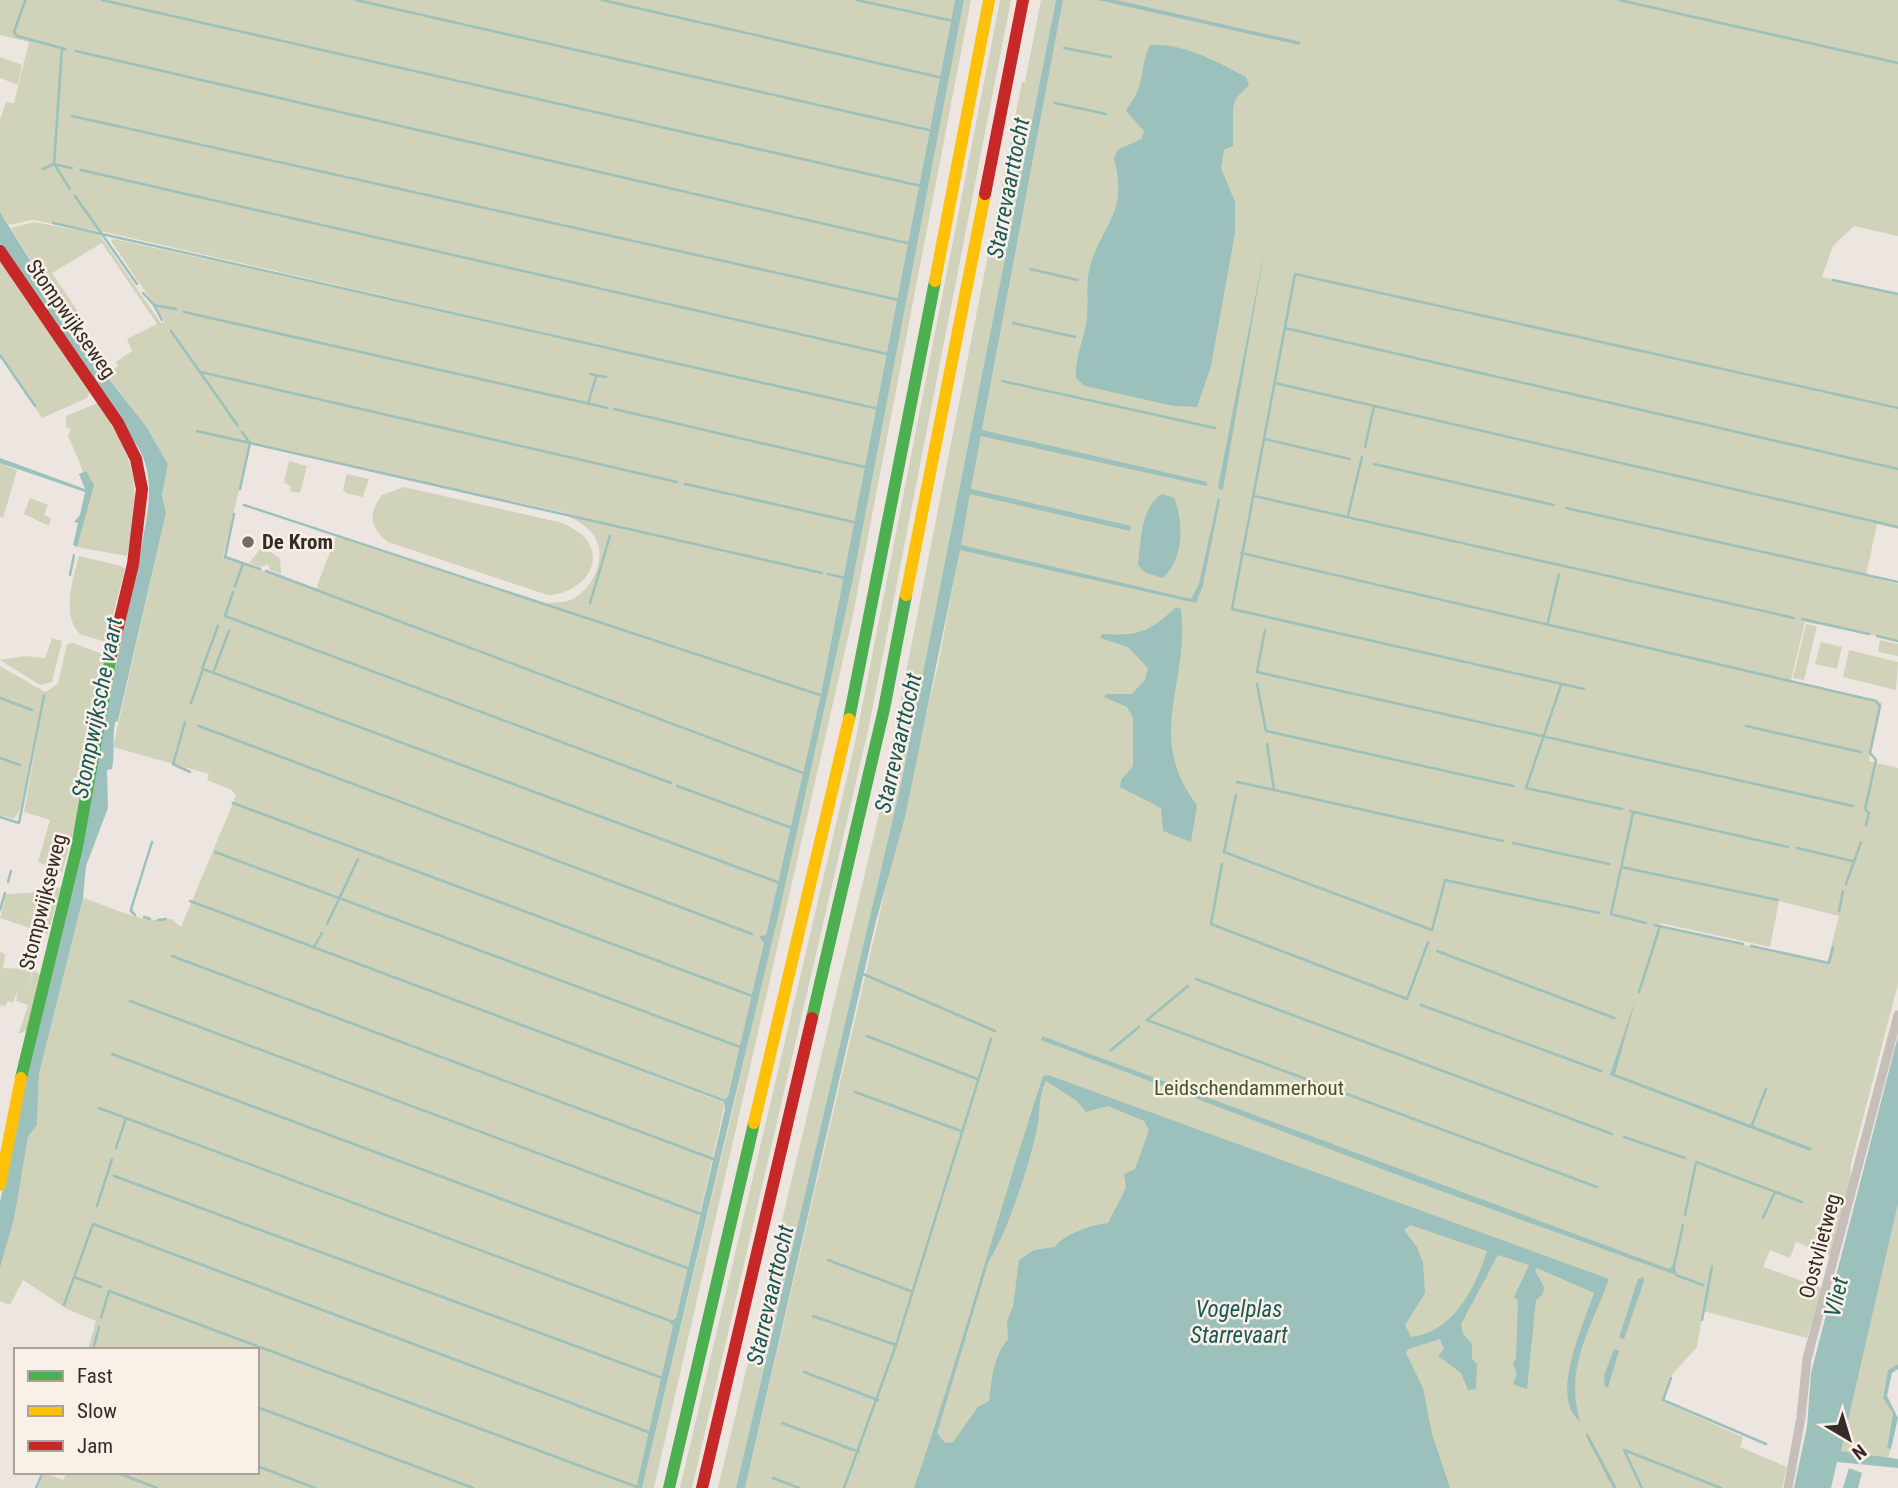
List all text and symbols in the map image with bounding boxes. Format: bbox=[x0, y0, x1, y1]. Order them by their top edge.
water label: Starrevaarttocht bbox=[982, 115, 1035, 261]
street label: Stompwijkseweg bbox=[21, 255, 121, 383]
place label: De Krom bbox=[262, 530, 333, 554]
marker: De Krom bbox=[240, 534, 256, 550]
water label: Stompwijksche vaart bbox=[67, 615, 128, 801]
water label: Starrevaarttocht bbox=[869, 670, 928, 816]
street label: Stompwijkseweg bbox=[14, 831, 72, 973]
park label: Leidschendammerhout bbox=[1154, 1076, 1344, 1100]
street label: Oostvlietweg bbox=[1794, 1191, 1846, 1301]
water label: Starrevaarttocht bbox=[741, 1222, 800, 1368]
water label: Vliet bbox=[1819, 1274, 1854, 1320]
water label: Vogelplas Starrevaart bbox=[1190, 1296, 1288, 1349]
legend bbox=[14, 1348, 259, 1474]
text: Fast bbox=[77, 1364, 113, 1388]
text: Slow bbox=[77, 1399, 117, 1423]
north arrow bbox=[1814, 1404, 1884, 1474]
text: Jam bbox=[77, 1434, 113, 1458]
text: N bbox=[1847, 1439, 1871, 1465]

